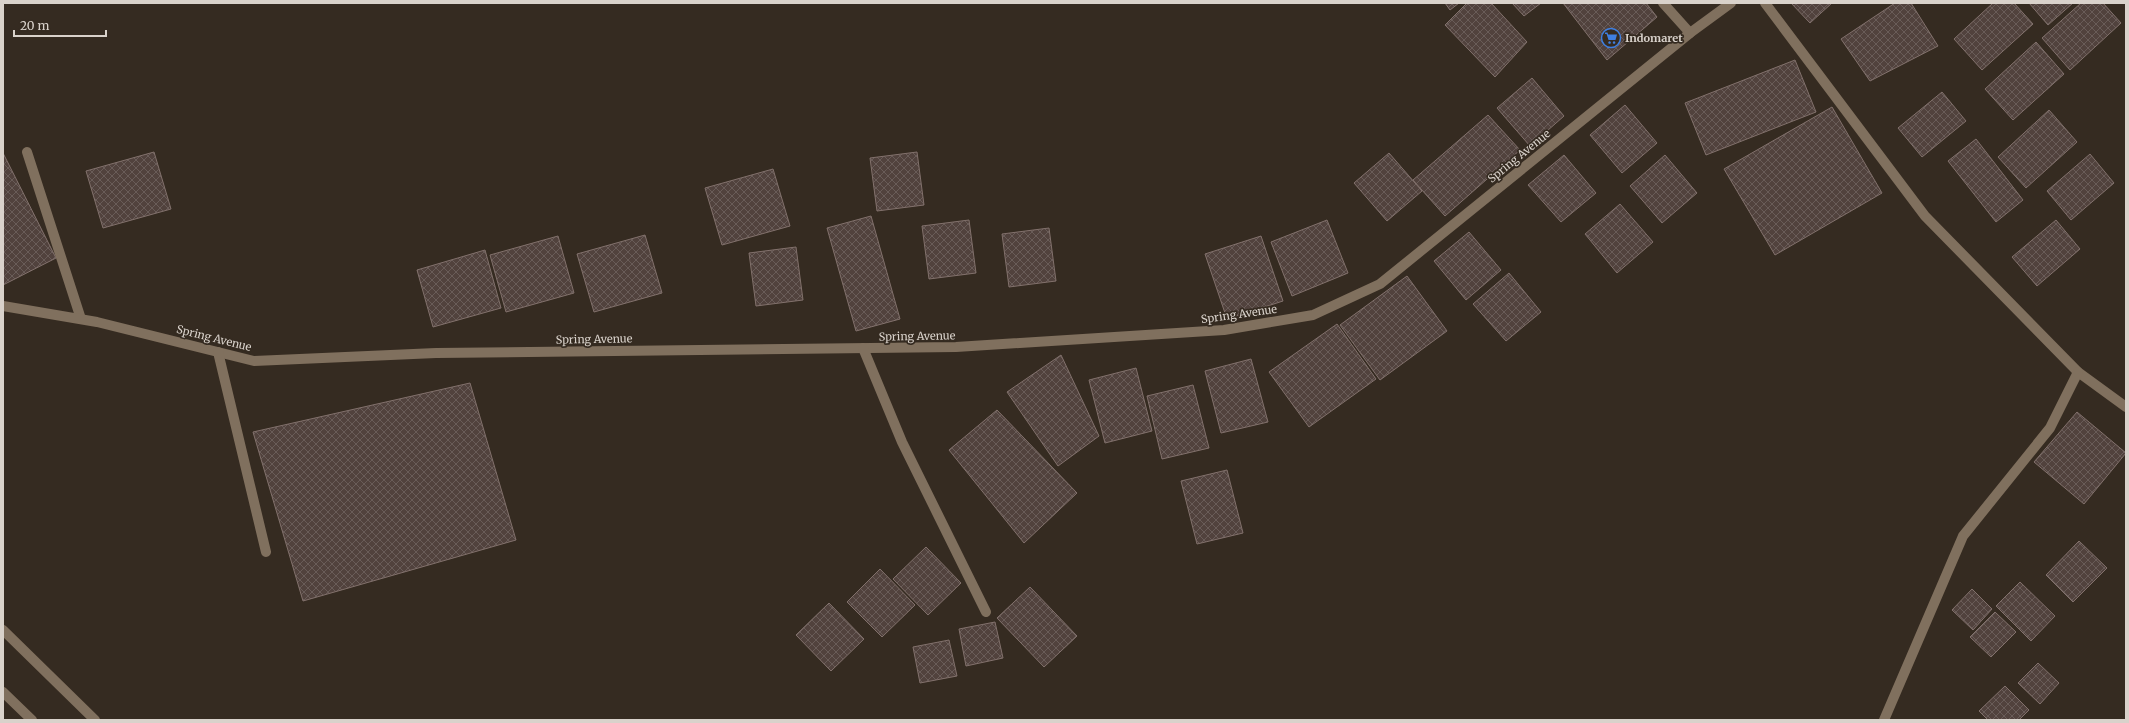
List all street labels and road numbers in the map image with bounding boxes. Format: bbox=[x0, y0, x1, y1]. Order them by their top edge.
street label: Spring Avenue bbox=[1485, 126, 1553, 186]
street label: Spring Avenue bbox=[1200, 302, 1278, 326]
street label: Spring Avenue bbox=[175, 322, 253, 354]
street label: Spring Avenue bbox=[879, 328, 956, 344]
street label: Spring Avenue bbox=[556, 331, 633, 347]

